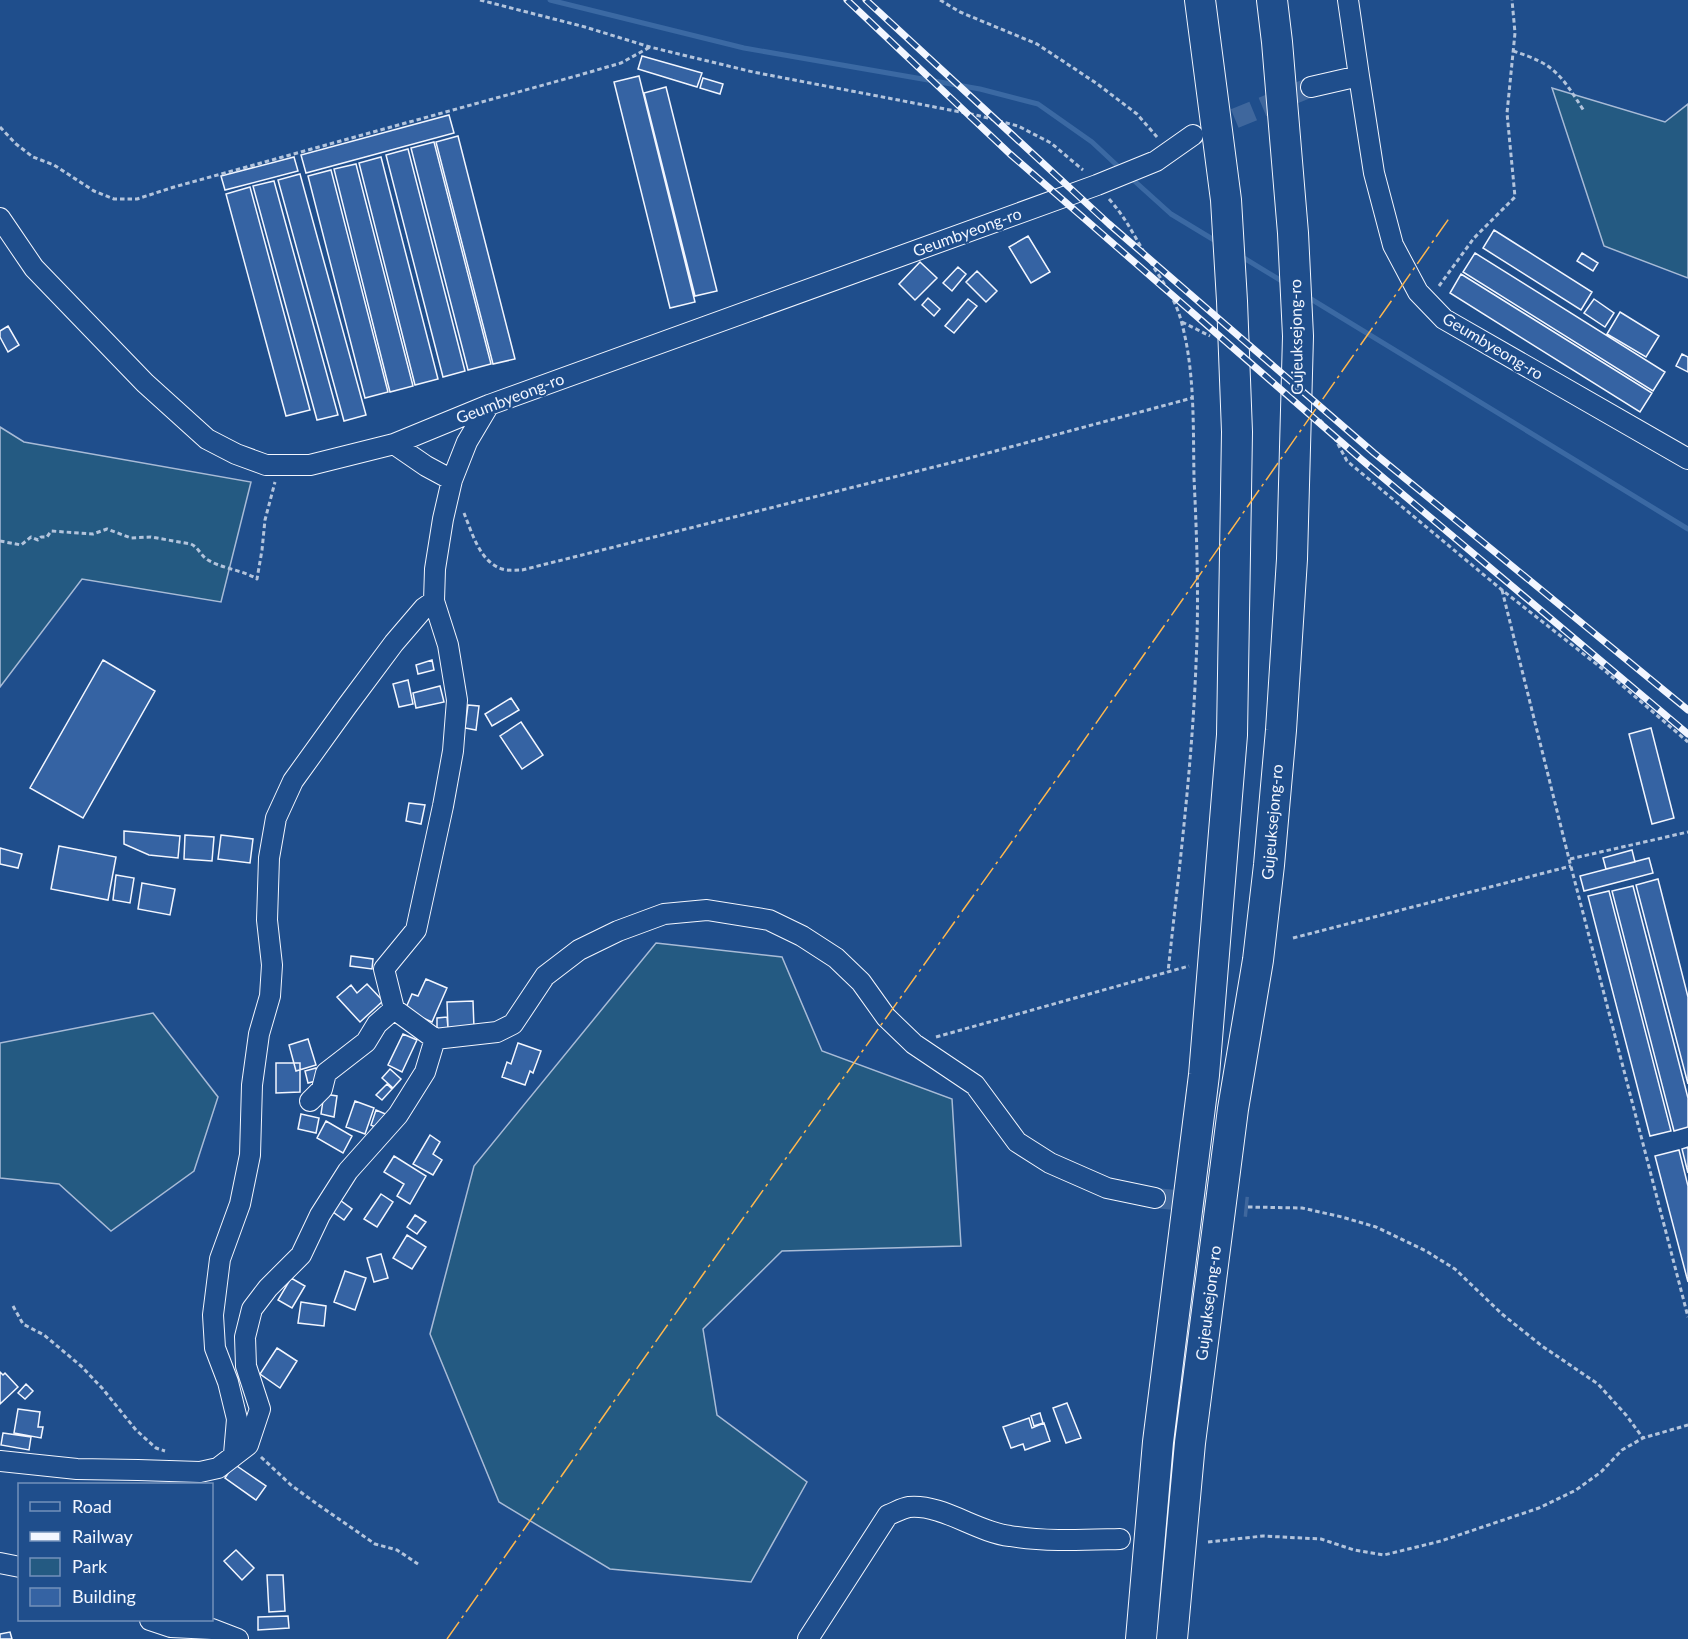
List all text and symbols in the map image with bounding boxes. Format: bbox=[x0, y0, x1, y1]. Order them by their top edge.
street label: Geumbyeong-ro bbox=[910, 203, 1024, 260]
street label: Gujeuksejong-ro bbox=[1285, 279, 1306, 395]
street label: Geumbyeong-ro bbox=[1439, 308, 1547, 383]
street label: Geumbyeong-ro bbox=[453, 368, 567, 427]
street label: Gujeuksejong-ro bbox=[1257, 763, 1286, 880]
street label: Gujeuksejong-ro bbox=[1191, 1244, 1224, 1362]
legend bbox=[18, 1483, 213, 1621]
text: Road bbox=[72, 1495, 112, 1517]
text: Railway bbox=[72, 1525, 133, 1547]
text: Park bbox=[72, 1555, 108, 1577]
text: Building bbox=[72, 1585, 136, 1607]

